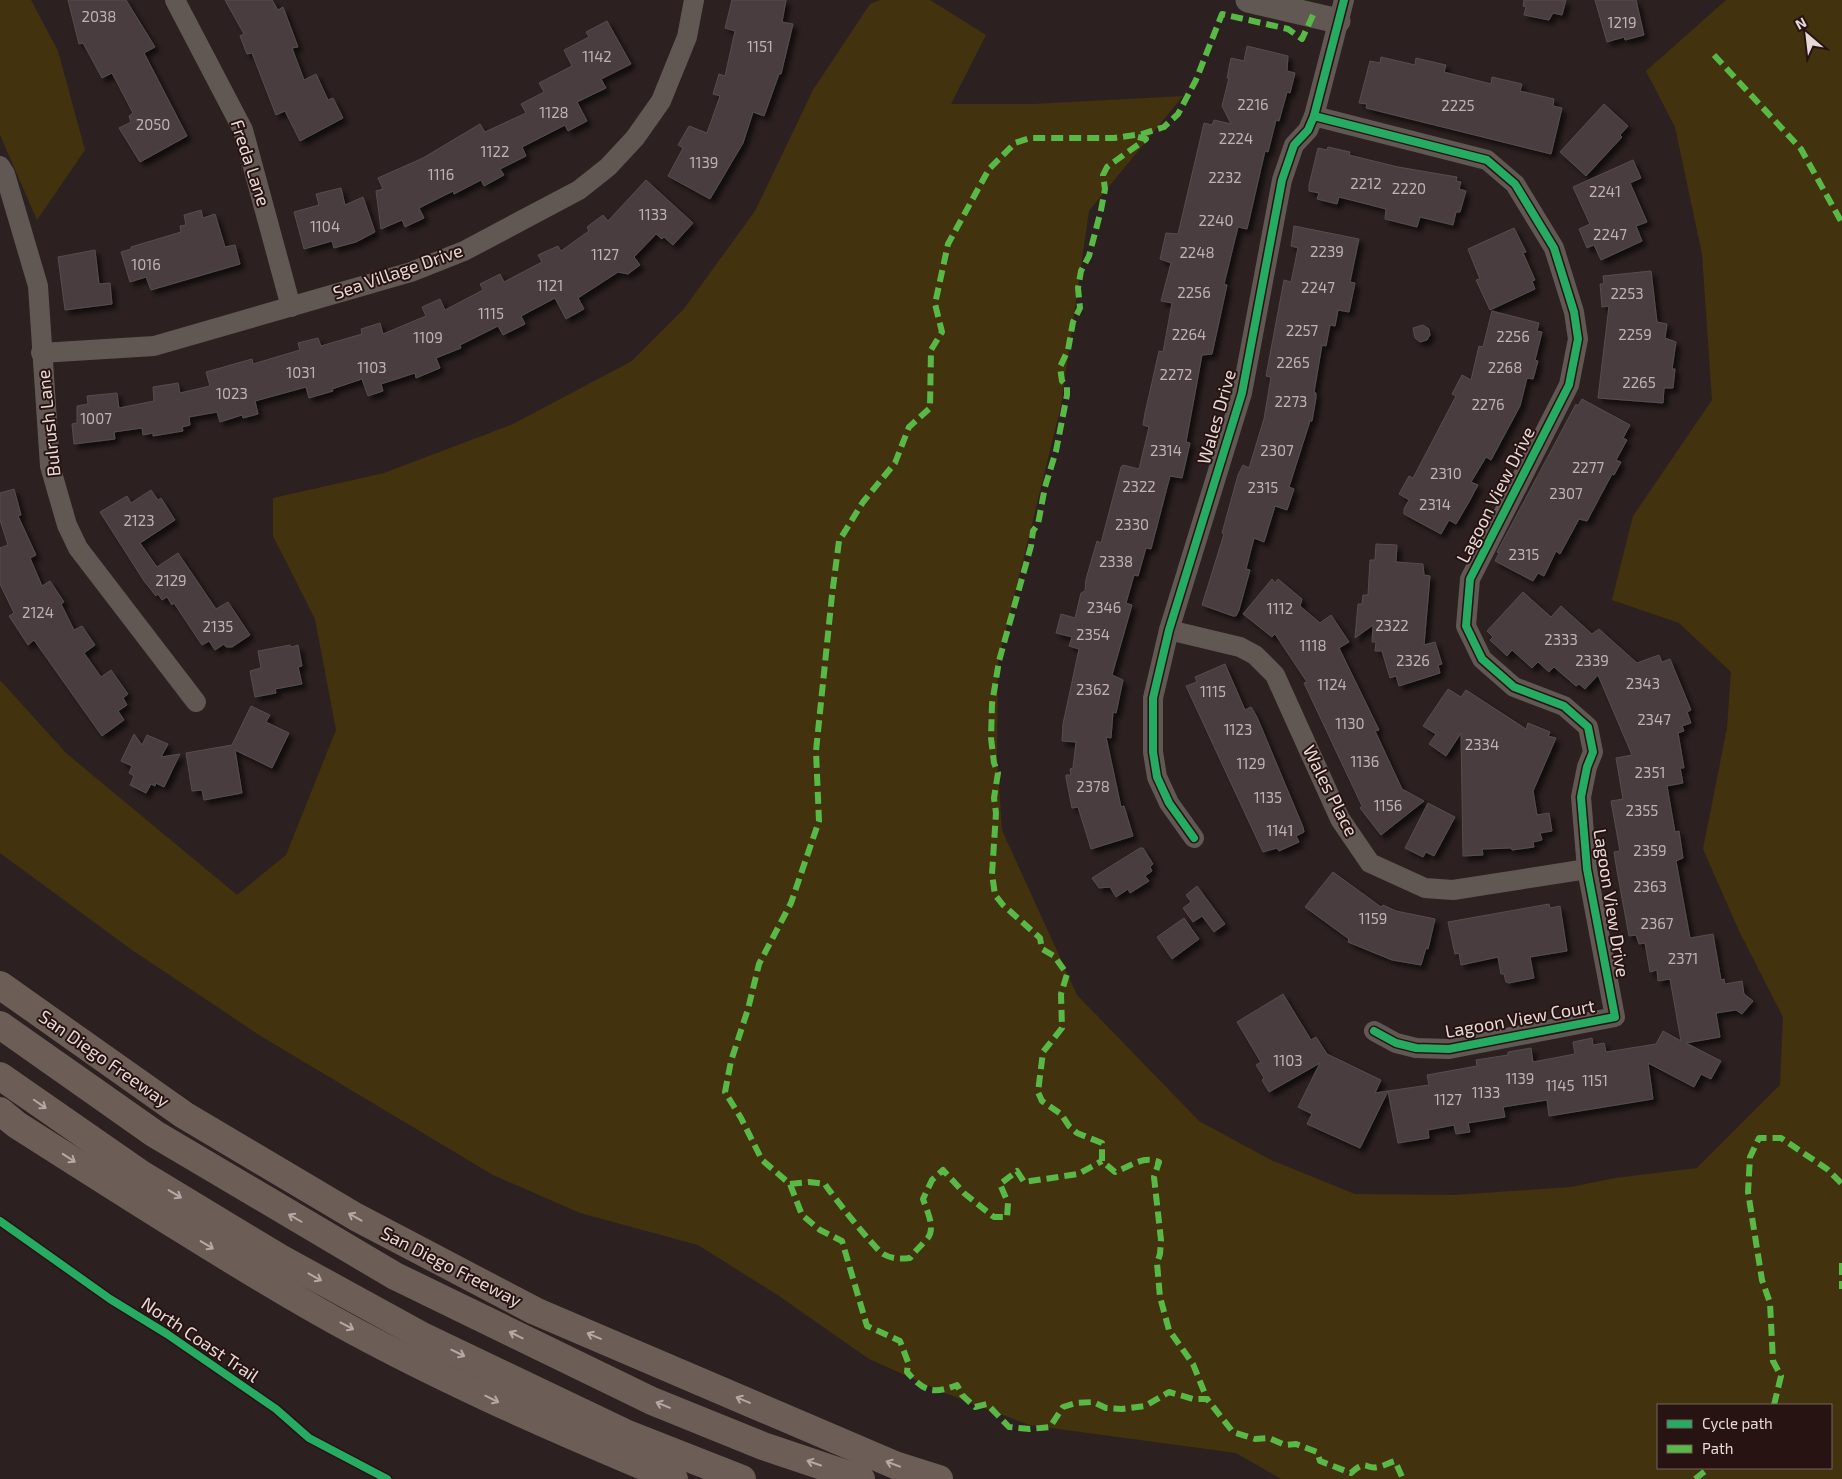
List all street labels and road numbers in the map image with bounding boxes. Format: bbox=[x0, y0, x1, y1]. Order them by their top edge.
street label: Freda Lane bbox=[227, 117, 275, 209]
street label: Sea Village Drive bbox=[330, 239, 465, 304]
street label: Wales Drive bbox=[1192, 367, 1240, 467]
street label: Bulrush Lane bbox=[31, 369, 65, 478]
street label: Lagoon View Drive bbox=[1451, 423, 1539, 566]
street label: Wales Place bbox=[1299, 741, 1363, 840]
street label: Lagoon View Drive bbox=[1589, 827, 1635, 979]
street label: Lagoon View Court bbox=[1443, 994, 1597, 1042]
street label: San Diego Freeway bbox=[35, 1005, 175, 1112]
street label: San Diego Freeway bbox=[378, 1221, 526, 1311]
street label: North Coast Trail bbox=[138, 1292, 264, 1387]

